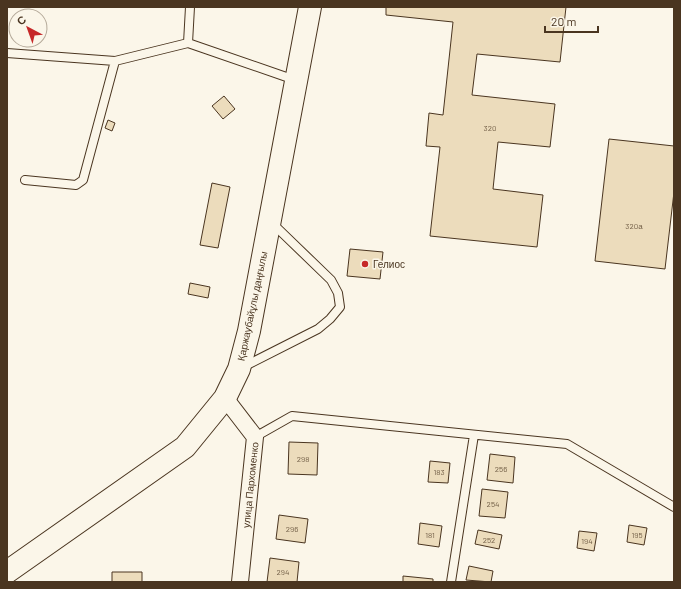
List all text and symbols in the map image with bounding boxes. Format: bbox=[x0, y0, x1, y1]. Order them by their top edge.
north arrow bbox=[8, 8, 48, 48]
scale bar bbox=[545, 8, 598, 34]
text: С bbox=[14, 13, 28, 28]
text: 20 m bbox=[551, 14, 577, 28]
house number: 320 bbox=[484, 123, 496, 133]
house number: 320а bbox=[625, 221, 643, 231]
street label: Қаржаубайұлы даңғылы bbox=[235, 250, 269, 362]
place label: Гелиос bbox=[373, 258, 405, 270]
marker: Гелиос bbox=[360, 259, 370, 269]
street label: улица Пархоменко bbox=[240, 441, 261, 528]
house number: 298 bbox=[297, 454, 309, 464]
house number: 256 bbox=[495, 464, 507, 474]
house number: 183 bbox=[433, 467, 445, 477]
house number: 254 bbox=[487, 499, 499, 509]
house number: 296 bbox=[286, 524, 298, 534]
house number: 181 bbox=[425, 530, 435, 540]
house number: 195 bbox=[631, 530, 643, 540]
house number: 252 bbox=[483, 535, 495, 545]
house number: 194 bbox=[581, 536, 593, 546]
house number: 294 bbox=[277, 567, 289, 577]

